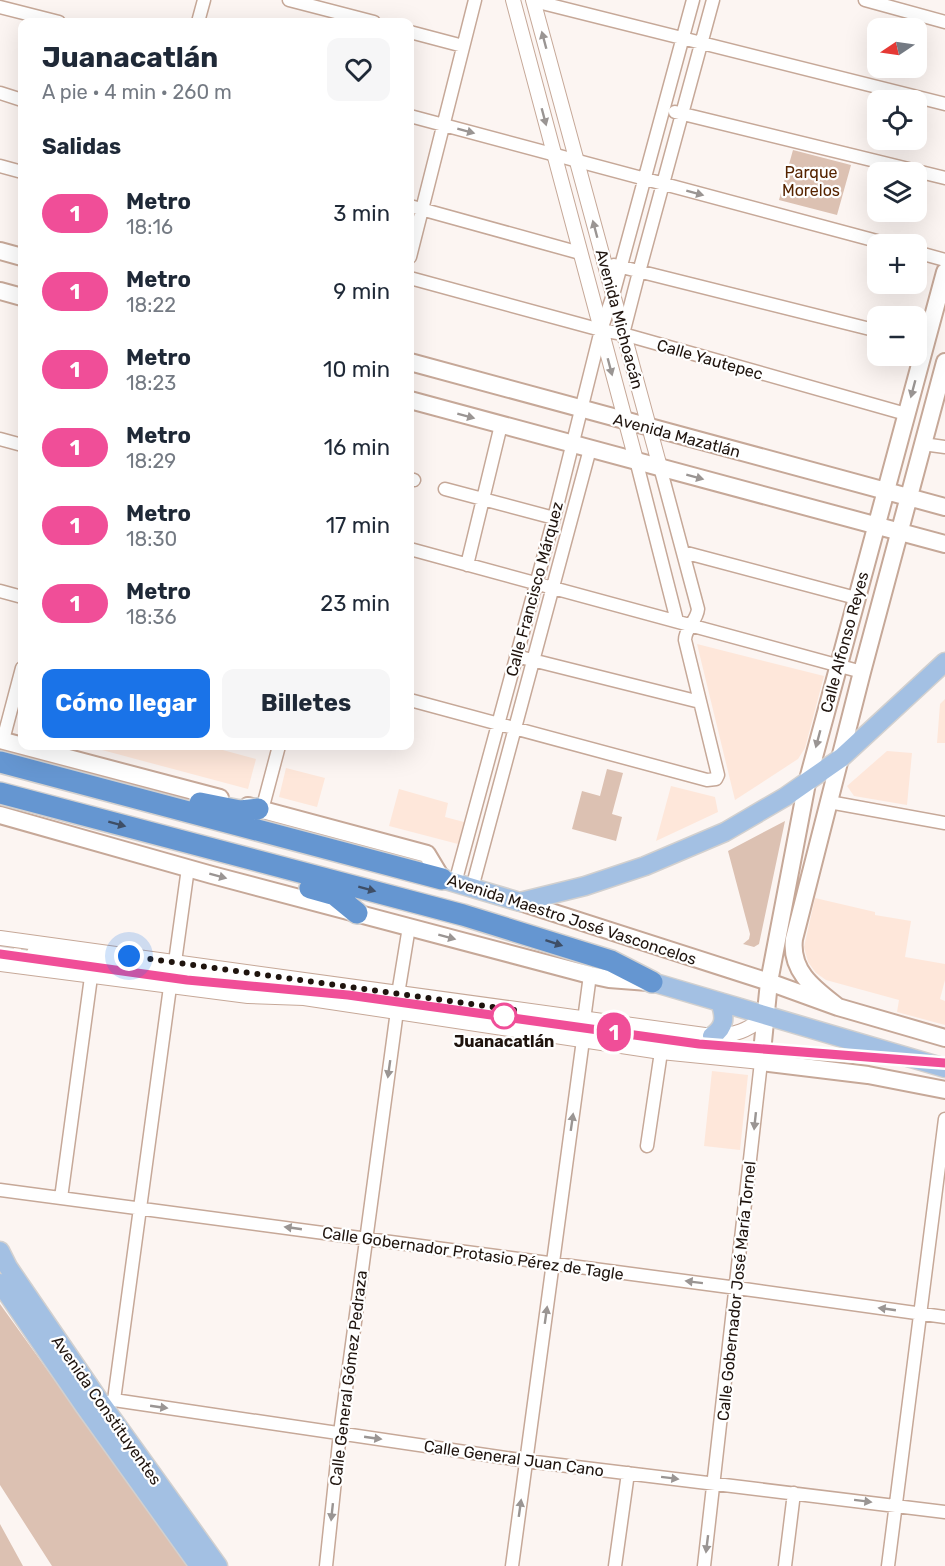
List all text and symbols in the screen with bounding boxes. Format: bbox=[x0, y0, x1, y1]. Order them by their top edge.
north arrow bbox=[867, 18, 927, 78]
map controls bbox=[867, 18, 927, 366]
one-way arrow bbox=[539, 31, 549, 50]
button: heart bbox=[327, 38, 390, 101]
text: Juanacatlán bbox=[42, 41, 218, 74]
text: A pie · 4 min · 260 m bbox=[42, 80, 232, 104]
button: locate bbox=[867, 90, 927, 150]
one-way arrow bbox=[540, 108, 550, 127]
one-way arrow bbox=[457, 127, 475, 137]
text: Salidas bbox=[42, 133, 121, 160]
button: layers bbox=[867, 162, 927, 222]
park label: Parque Morelos bbox=[782, 163, 840, 200]
text: Metro bbox=[126, 188, 191, 215]
one-way arrow bbox=[686, 188, 704, 198]
text: 3 min bbox=[333, 200, 390, 227]
text: 1 bbox=[70, 201, 80, 226]
text: 18:16 bbox=[126, 215, 173, 239]
one-way arrow bbox=[590, 220, 599, 238]
button: + bbox=[867, 234, 927, 294]
street label: Avenida Michoacán bbox=[592, 247, 647, 391]
text: Metro bbox=[126, 266, 191, 293]
text: 9 min bbox=[333, 278, 390, 305]
text: 1 bbox=[70, 279, 80, 304]
text: 18:22 bbox=[126, 293, 176, 317]
button: − bbox=[867, 306, 927, 366]
street label: Calle Yautepec bbox=[655, 335, 765, 384]
text: Metro bbox=[126, 344, 191, 371]
text: 10 min bbox=[323, 356, 390, 383]
text: 1 bbox=[70, 357, 80, 382]
one-way arrow bbox=[606, 358, 616, 376]
text: 18:23 bbox=[126, 371, 176, 395]
one-way arrow bbox=[908, 380, 917, 398]
street label: Avenida Mazatlán bbox=[611, 409, 742, 462]
one-way arrow bbox=[457, 411, 475, 421]
text: Metro bbox=[126, 422, 191, 449]
text: 16 min bbox=[324, 434, 390, 461]
text: 1 bbox=[70, 435, 80, 460]
text: 18:29 bbox=[126, 449, 176, 473]
one-way arrow bbox=[686, 472, 704, 482]
text: Metro bbox=[126, 500, 191, 527]
street label: Calle Francisco Márquez bbox=[502, 500, 567, 679]
text: 17 min bbox=[326, 512, 390, 539]
text: 1 bbox=[70, 513, 80, 538]
text: 18:30 bbox=[126, 527, 177, 551]
street label: Calle Alfonso Reyes bbox=[817, 570, 872, 715]
text: Metro bbox=[126, 578, 191, 605]
text: 23 min bbox=[320, 590, 390, 617]
text: 1 bbox=[70, 591, 80, 616]
text: 18:36 bbox=[126, 605, 176, 629]
button: Cómo llegar bbox=[42, 669, 210, 738]
button: Billetes bbox=[222, 669, 390, 738]
one-way arrow bbox=[813, 730, 823, 748]
one-way arrow bbox=[108, 819, 126, 829]
street label: Avenida Maestro José Vasconcelos bbox=[445, 870, 699, 969]
one-way arrow bbox=[209, 872, 227, 882]
one-way arrow bbox=[358, 885, 376, 895]
one-way arrow bbox=[438, 933, 456, 942]
one-way arrow bbox=[545, 939, 563, 949]
your location bbox=[114, 941, 144, 971]
marker: Juanacatlán bbox=[491, 1003, 517, 1029]
line badge: 1 bbox=[594, 1012, 634, 1052]
text: 1 bbox=[609, 1020, 619, 1045]
place label: Juanacatlán bbox=[454, 1032, 554, 1051]
one-way arrow bbox=[384, 1060, 394, 1079]
one-way arrow bbox=[750, 1111, 759, 1130]
one-way arrow bbox=[568, 1112, 577, 1131]
street label: Calle Gobernador José María Tornel bbox=[713, 1160, 760, 1422]
street label: Calle Gobernador Protasio Pérez de Tagle bbox=[321, 1223, 625, 1284]
one-way arrow bbox=[283, 1224, 302, 1233]
street label: Calle General Gómez Pedraza bbox=[326, 1269, 371, 1487]
one-way arrow bbox=[684, 1277, 703, 1287]
one-way arrow bbox=[542, 1305, 551, 1324]
one-way arrow bbox=[877, 1305, 896, 1314]
street label: Avenida Constituyentes bbox=[48, 1332, 165, 1489]
one-way arrow bbox=[149, 1402, 168, 1411]
one-way arrow bbox=[363, 1433, 382, 1442]
street label: Calle General Juan Cano bbox=[423, 1436, 605, 1481]
one-way arrow bbox=[660, 1473, 679, 1483]
one-way arrow bbox=[854, 1497, 873, 1506]
one-way arrow bbox=[516, 1498, 525, 1517]
one-way arrow bbox=[327, 1503, 337, 1522]
one-way arrow bbox=[702, 1534, 711, 1553]

